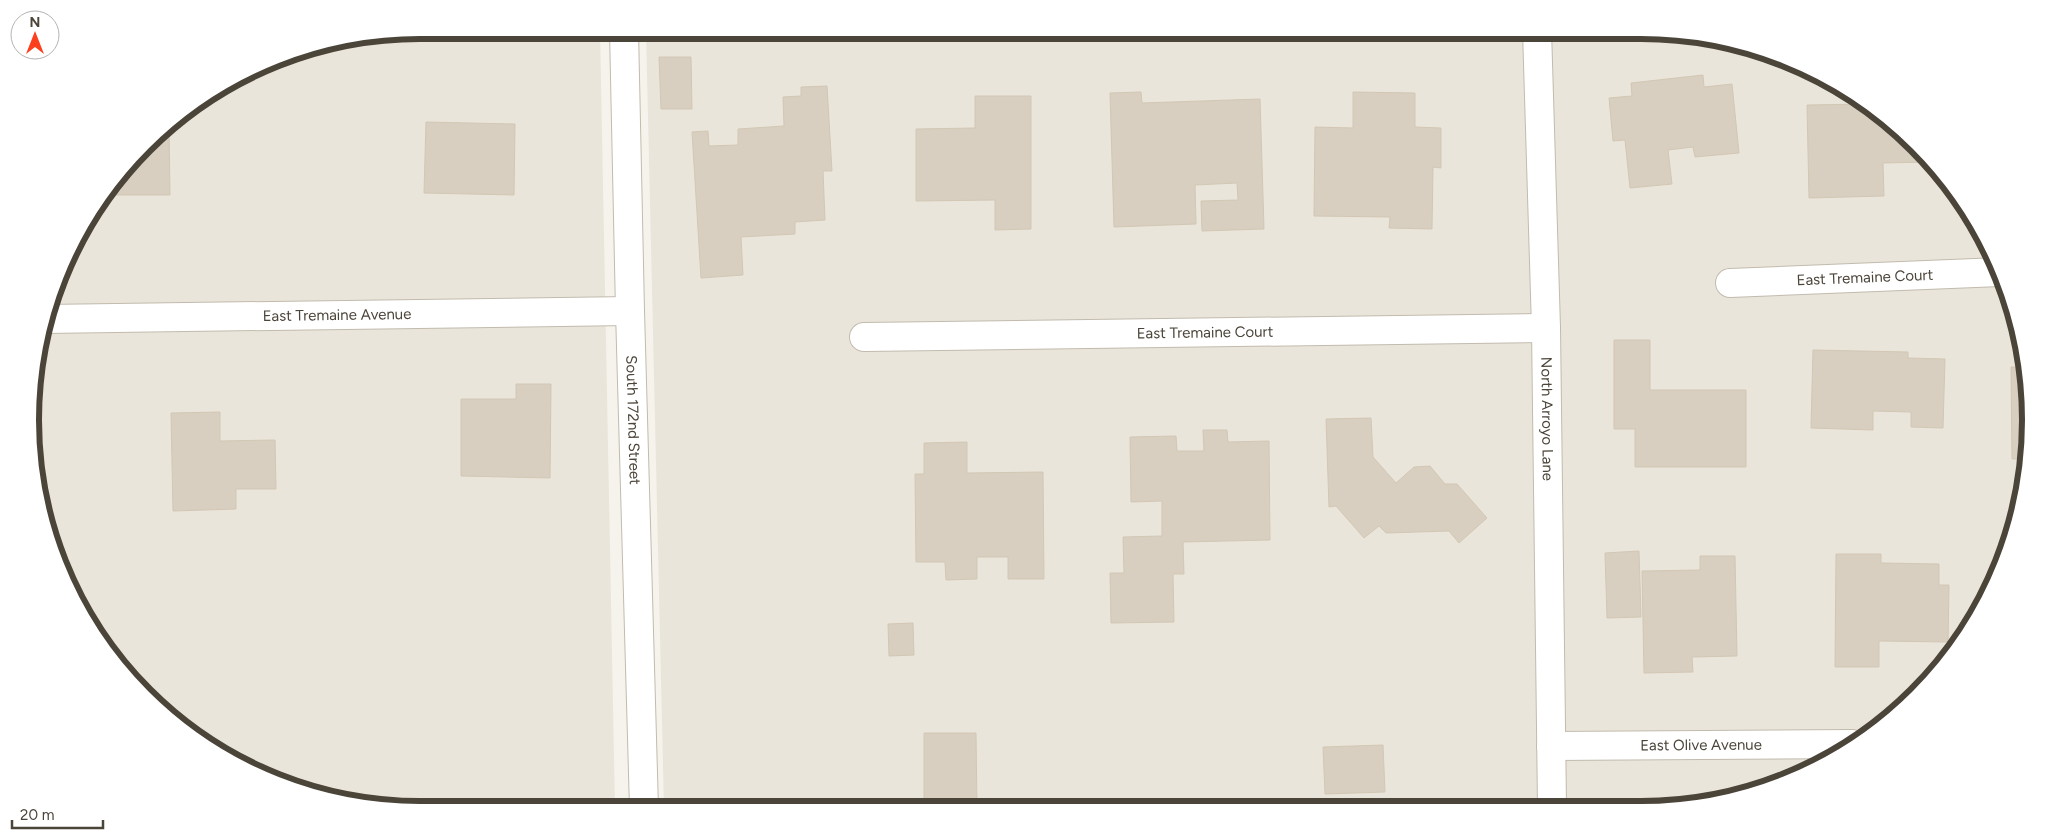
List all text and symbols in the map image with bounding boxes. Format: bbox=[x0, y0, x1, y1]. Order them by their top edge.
north arrow bbox=[10, 10, 60, 60]
text: N bbox=[30, 14, 40, 31]
street label: East Tremaine Court bbox=[1796, 266, 1934, 289]
street label: East Tremaine Avenue bbox=[262, 305, 411, 325]
street label: East Tremaine Court bbox=[1137, 323, 1274, 342]
street label: South 172nd Street bbox=[622, 355, 644, 485]
street label: North Arroyo Lane bbox=[1537, 357, 1557, 481]
street label: East Olive Avenue bbox=[1640, 736, 1762, 754]
scale bar bbox=[12, 798, 104, 830]
text: 20 m bbox=[20, 806, 54, 824]

